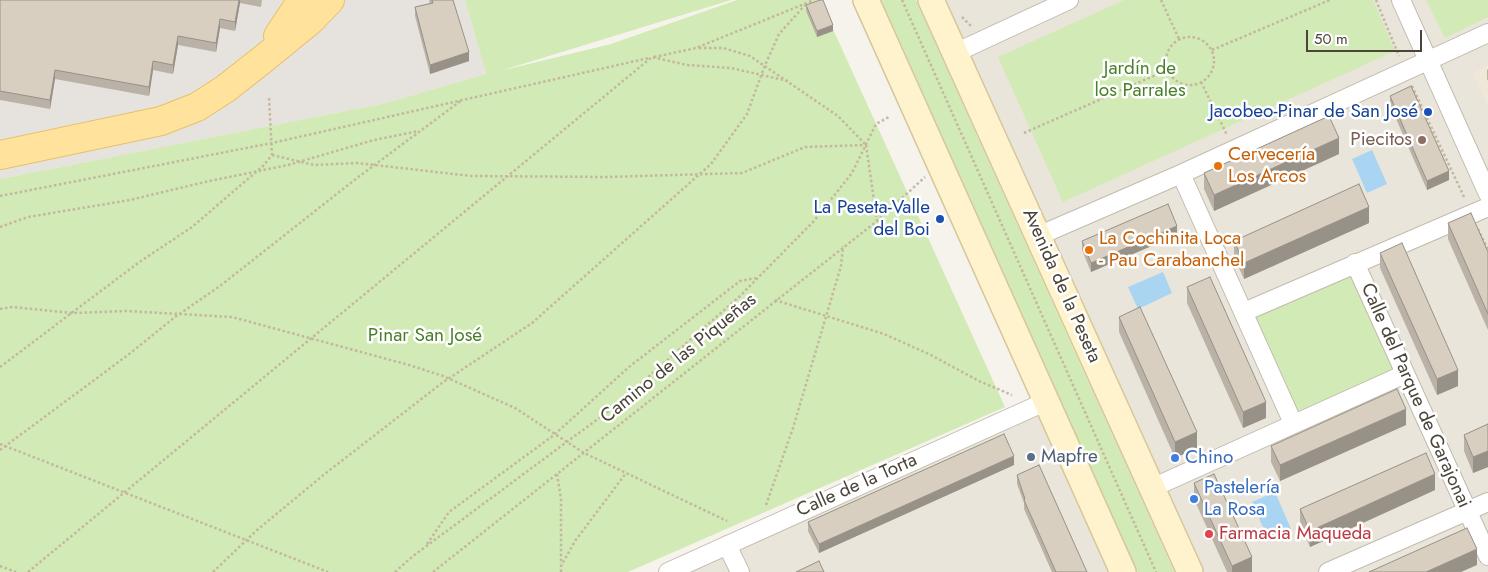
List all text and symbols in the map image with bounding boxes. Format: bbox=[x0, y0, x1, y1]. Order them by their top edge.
scale bar bbox=[1308, 20, 1424, 52]
text: 50 m bbox=[1314, 28, 1348, 50]
park label: Jardín de los Parrales bbox=[1094, 58, 1186, 102]
place label: Jacobeo-Pinar de San José bbox=[1209, 101, 1418, 123]
marker: Jacobeo-Pinar de San José bbox=[1422, 106, 1434, 118]
place label: Piecitos bbox=[1350, 129, 1412, 151]
marker: Piecitos bbox=[1416, 134, 1428, 146]
place label: Cervecería Los Arcos bbox=[1228, 144, 1315, 188]
marker: Cervecería Los Arcos bbox=[1212, 160, 1224, 172]
place label: La Peseta-Valle del Boi bbox=[814, 197, 930, 241]
street label: Avenida de la Peseta bbox=[1017, 205, 1105, 367]
marker: La Peseta-Valle del Boi bbox=[934, 213, 946, 225]
place label: La Cochinita Loca - Pau Carabanchel bbox=[1099, 228, 1244, 272]
marker: La Cochinita Loca - Pau Carabanchel bbox=[1083, 244, 1095, 256]
street label: Calle del Parque de Garajonai bbox=[1355, 280, 1475, 512]
street label: Camino de las Piqueñas bbox=[596, 289, 762, 429]
park label: Pinar San José bbox=[368, 325, 482, 347]
place label: Mapfre bbox=[1041, 446, 1098, 468]
place label: Chino bbox=[1185, 447, 1233, 469]
street label: Calle de la Torta bbox=[793, 449, 921, 523]
marker: Mapfre bbox=[1025, 451, 1037, 463]
marker: Chino bbox=[1169, 452, 1181, 464]
place label: Pastelería La Rosa bbox=[1204, 477, 1280, 521]
marker: Pastelería La Rosa bbox=[1188, 493, 1200, 505]
place label: Farmacia Maqueda bbox=[1219, 523, 1371, 545]
marker: Farmacia Maqueda bbox=[1203, 528, 1215, 540]

